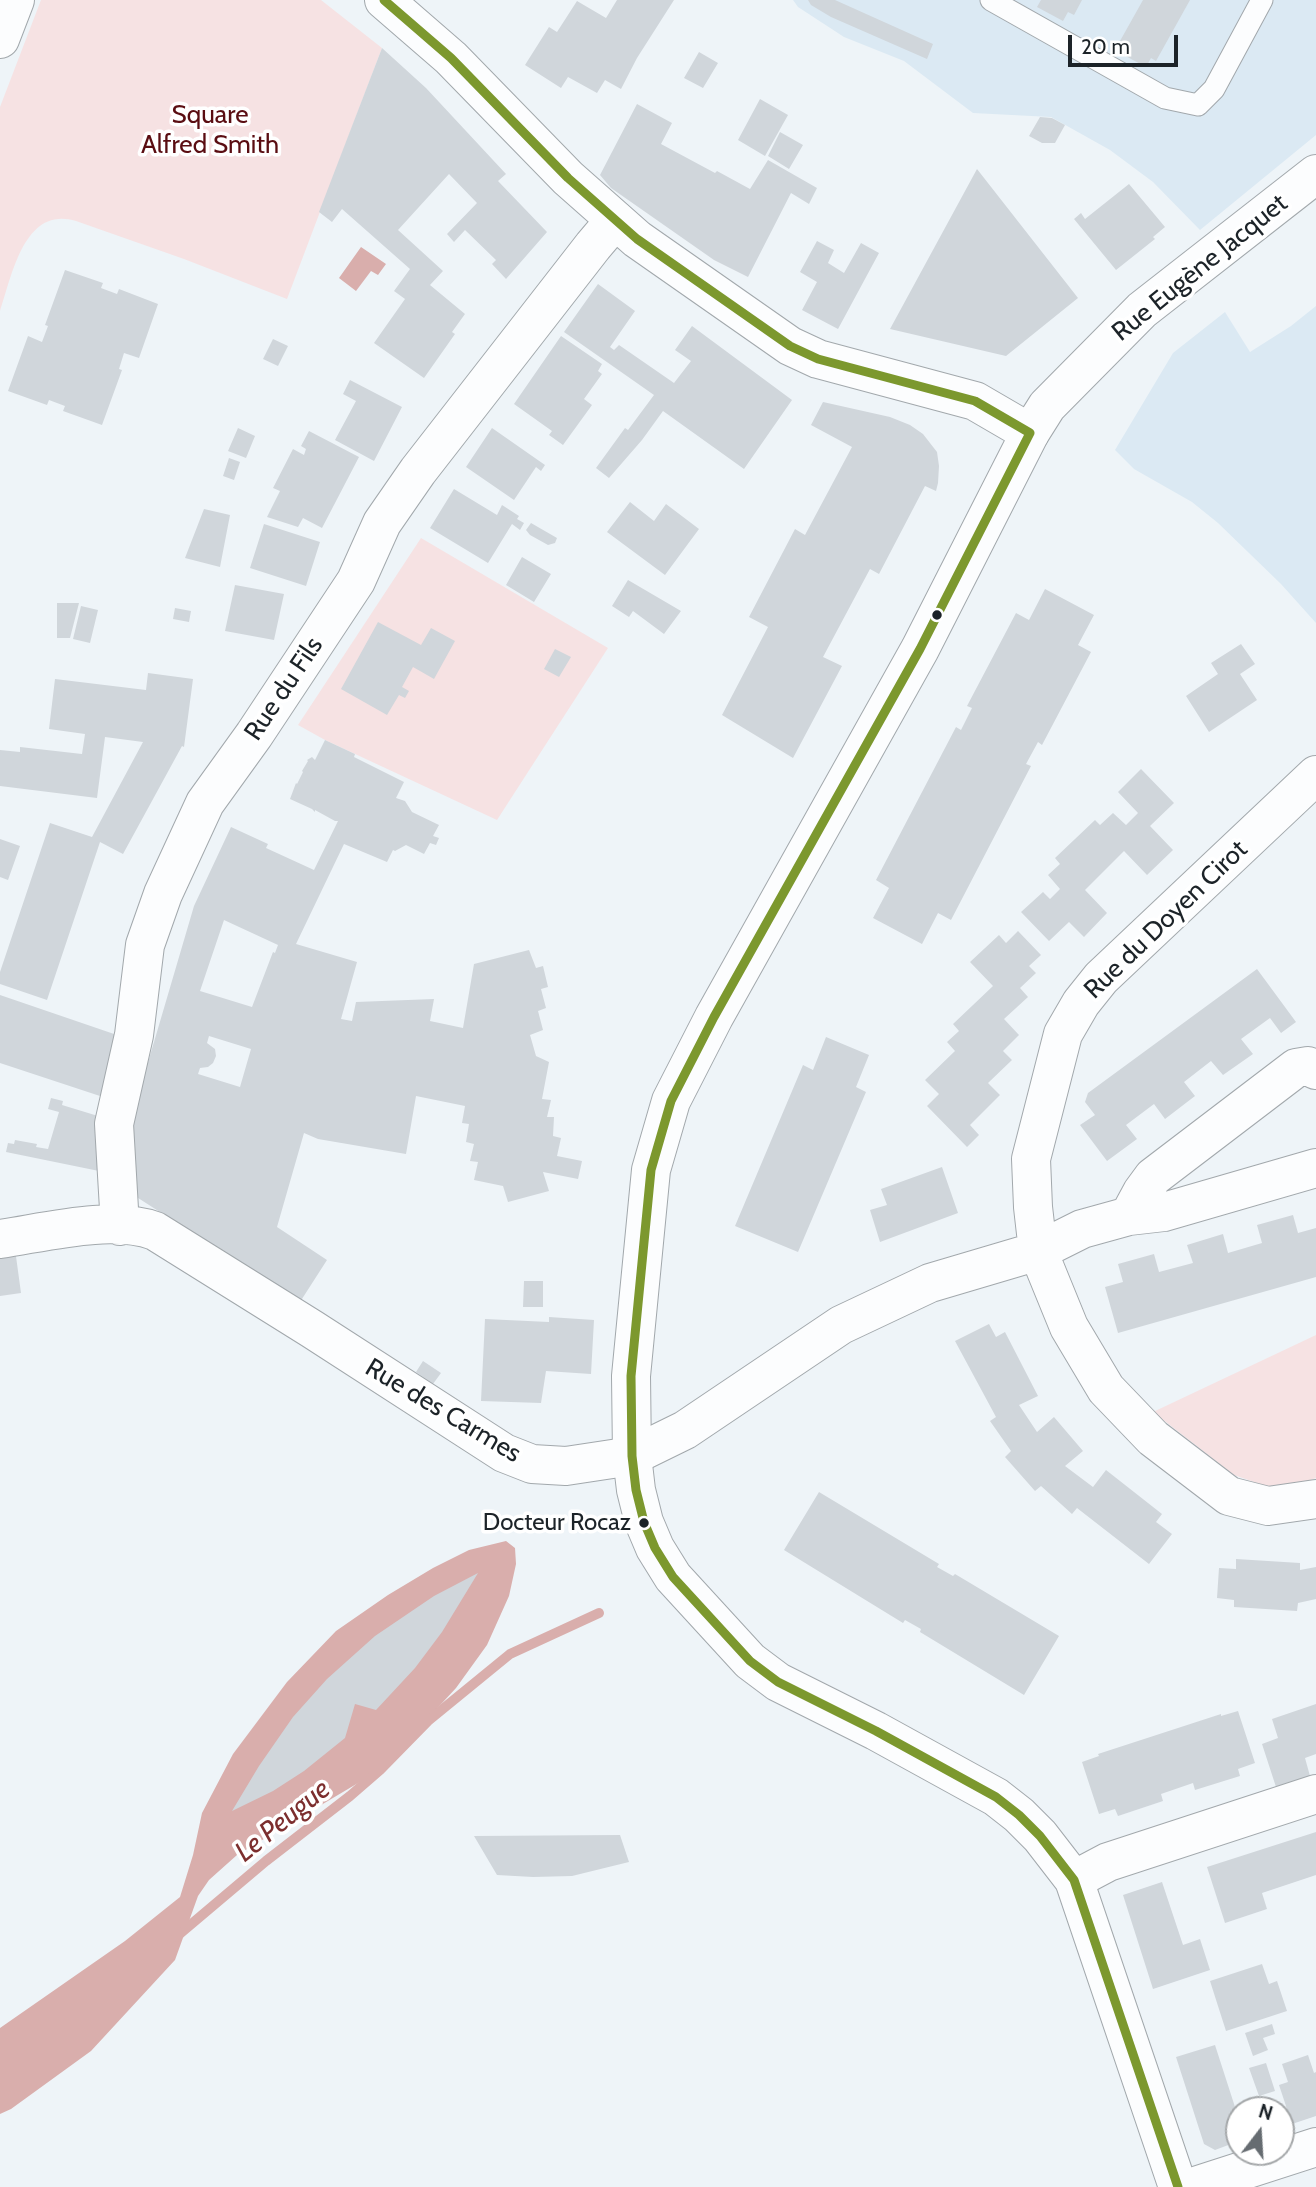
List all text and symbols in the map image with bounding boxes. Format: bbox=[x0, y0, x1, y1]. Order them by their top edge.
scale bar bbox=[1071, 21, 1181, 65]
text: 20 m bbox=[1081, 34, 1130, 59]
park label: Square Alfred Smith bbox=[141, 99, 279, 160]
street label: Rue Eugène Jacquet bbox=[1106, 188, 1294, 348]
unlabelled marker bbox=[930, 608, 944, 622]
street label: Rue du Fils bbox=[238, 631, 330, 747]
street label: Rue du Doyen Cirot bbox=[1078, 834, 1254, 1006]
street label: Rue des Carmes bbox=[359, 1352, 527, 1470]
place label: Docteur Rocaz bbox=[483, 1509, 631, 1537]
marker: Docteur Rocaz bbox=[637, 1516, 651, 1530]
water label: Le Peugue bbox=[229, 1773, 337, 1869]
north arrow bbox=[1225, 2096, 1295, 2166]
text: N bbox=[1256, 2099, 1275, 2125]

